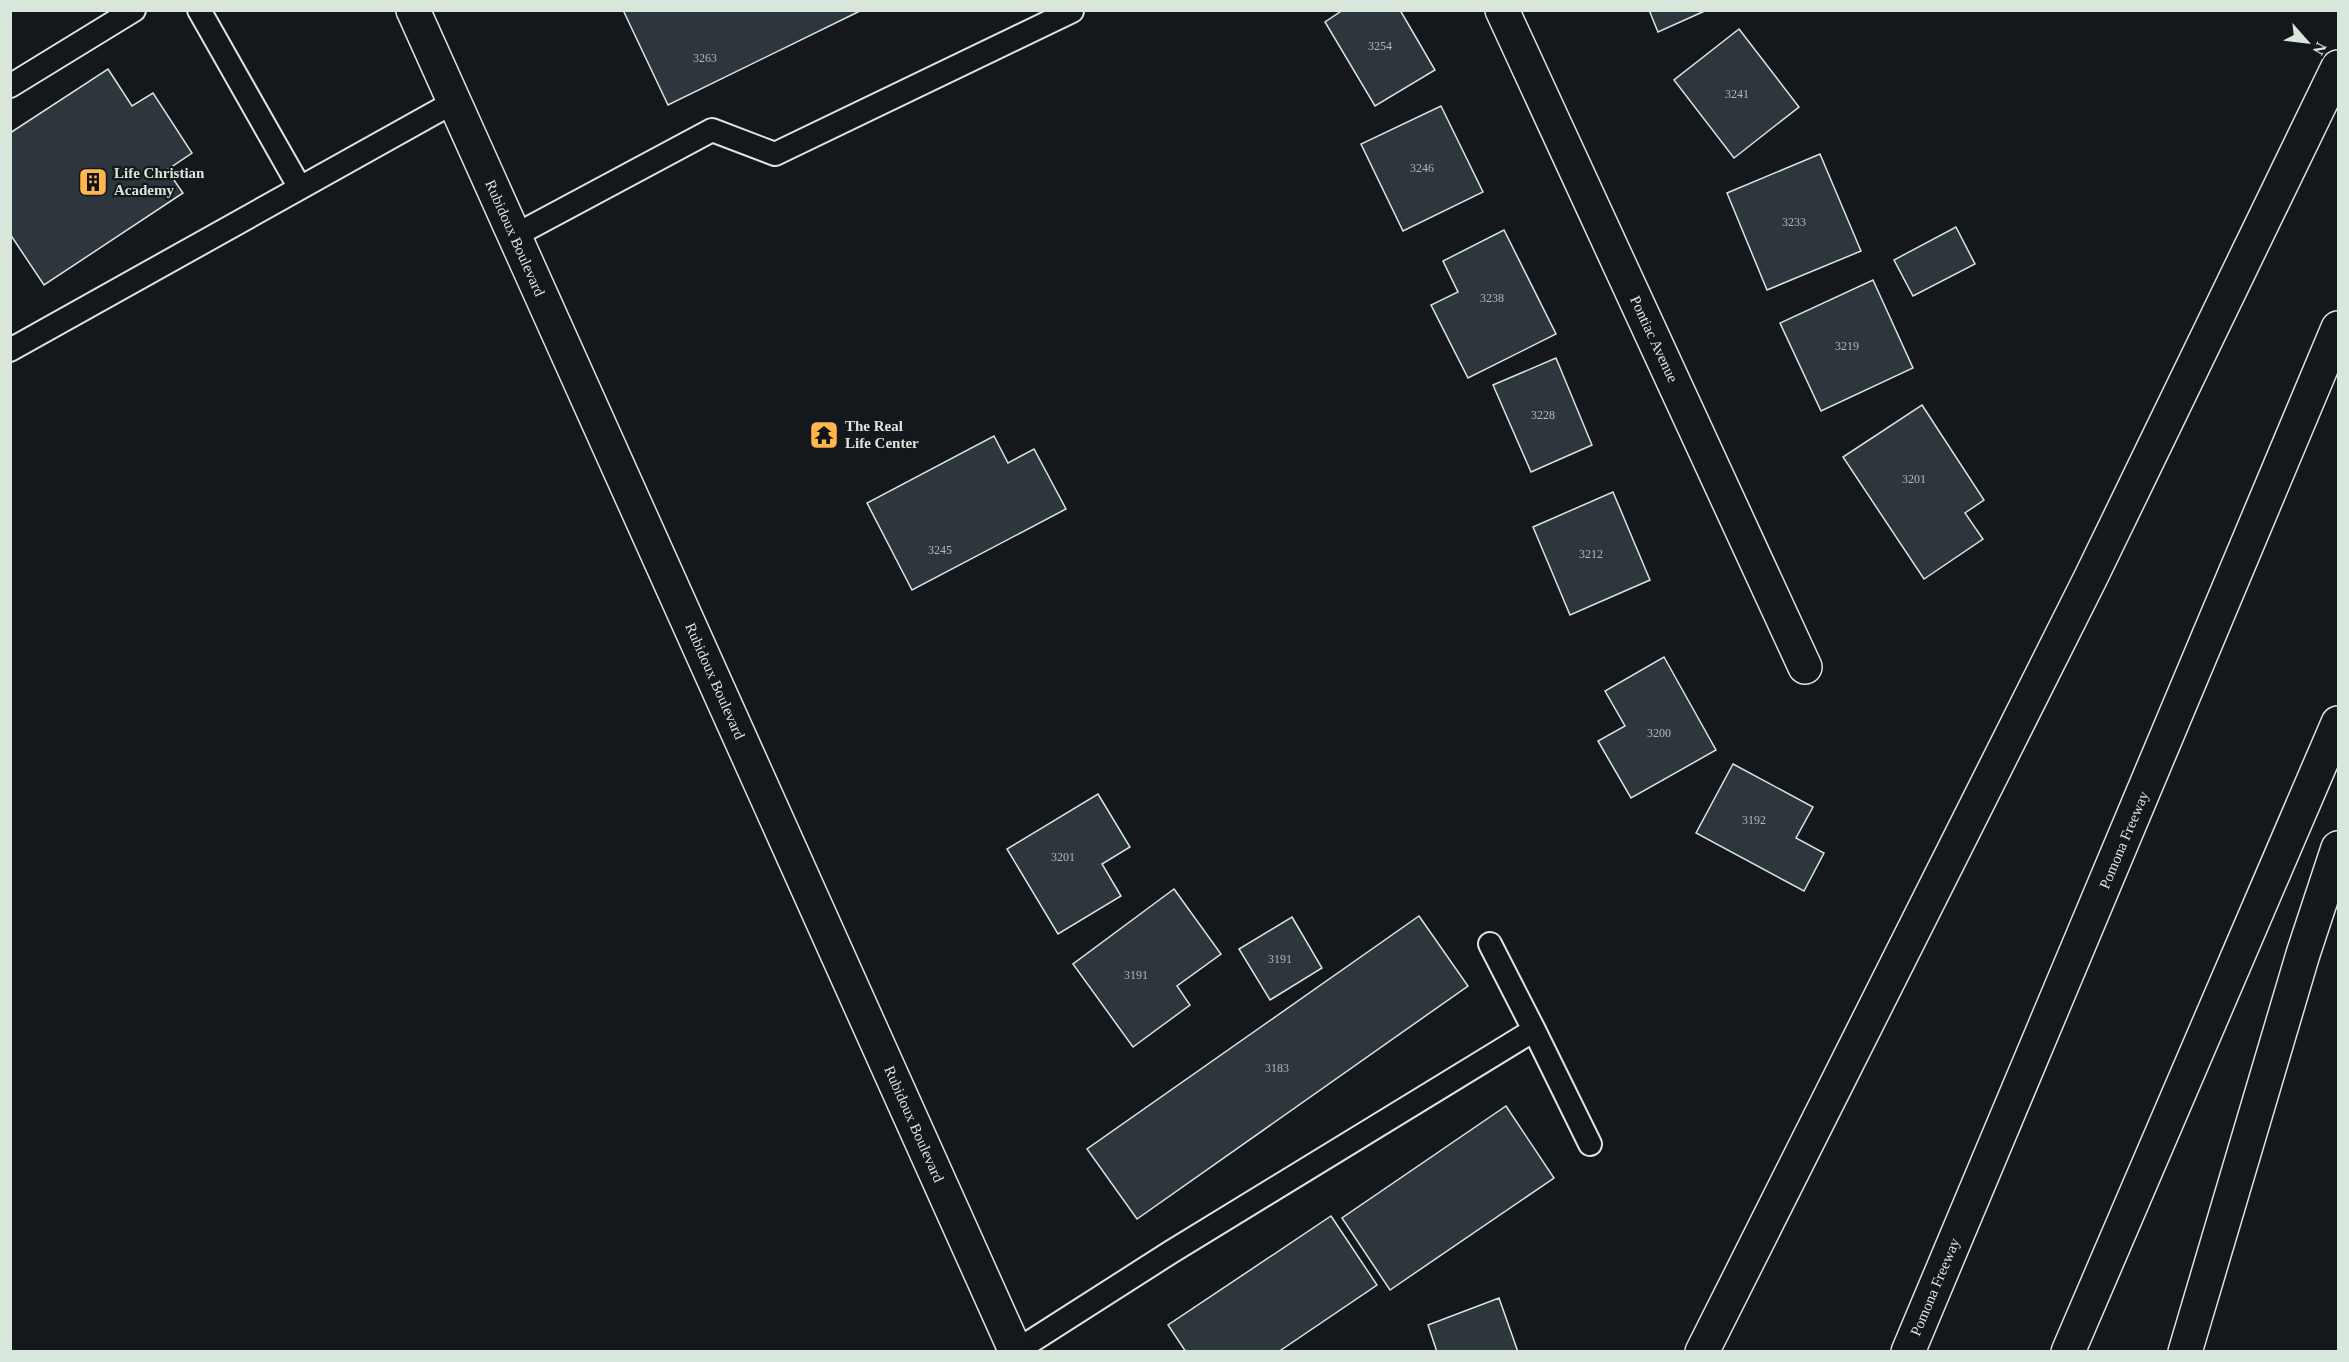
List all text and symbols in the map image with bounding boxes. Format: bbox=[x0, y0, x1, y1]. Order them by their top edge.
north arrow bbox=[2277, 12, 2337, 72]
house number: 3254 bbox=[1368, 39, 1392, 53]
text: N bbox=[2309, 40, 2330, 58]
house number: 3263 bbox=[693, 51, 717, 65]
house number: 3241 bbox=[1725, 87, 1749, 101]
house number: 3246 bbox=[1410, 161, 1434, 175]
place label: Life Christian Academy bbox=[114, 165, 205, 198]
building icon: Life Christian Academy bbox=[77, 166, 109, 198]
street label: Rubidoux Boulevard bbox=[482, 177, 548, 299]
house number: 3233 bbox=[1782, 215, 1806, 229]
house number: 3238 bbox=[1480, 291, 1504, 305]
street label: Pontiac Avenue bbox=[1627, 293, 1681, 385]
house number: 3219 bbox=[1835, 339, 1859, 353]
house number: 3228 bbox=[1531, 408, 1555, 422]
place label: The Real Life Center bbox=[845, 418, 919, 451]
temple icon: The Real Life Center bbox=[808, 419, 840, 451]
house number: 3201 bbox=[1902, 472, 1926, 486]
house number: 3245 bbox=[928, 543, 952, 557]
house number: 3212 bbox=[1579, 547, 1603, 561]
street label: Rubidoux Boulevard bbox=[682, 620, 748, 742]
house number: 3200 bbox=[1647, 726, 1671, 740]
street label: Pomona Freeway bbox=[2096, 788, 2152, 891]
house number: 3192 bbox=[1742, 813, 1766, 827]
house number: 3201 bbox=[1051, 850, 1075, 864]
house number: 3191 bbox=[1268, 952, 1292, 966]
house number: 3191 bbox=[1124, 968, 1148, 982]
house number: 3183 bbox=[1265, 1061, 1289, 1075]
street label: Rubidoux Boulevard bbox=[881, 1063, 947, 1185]
street label: Pomona Freeway bbox=[1907, 1235, 1963, 1338]

